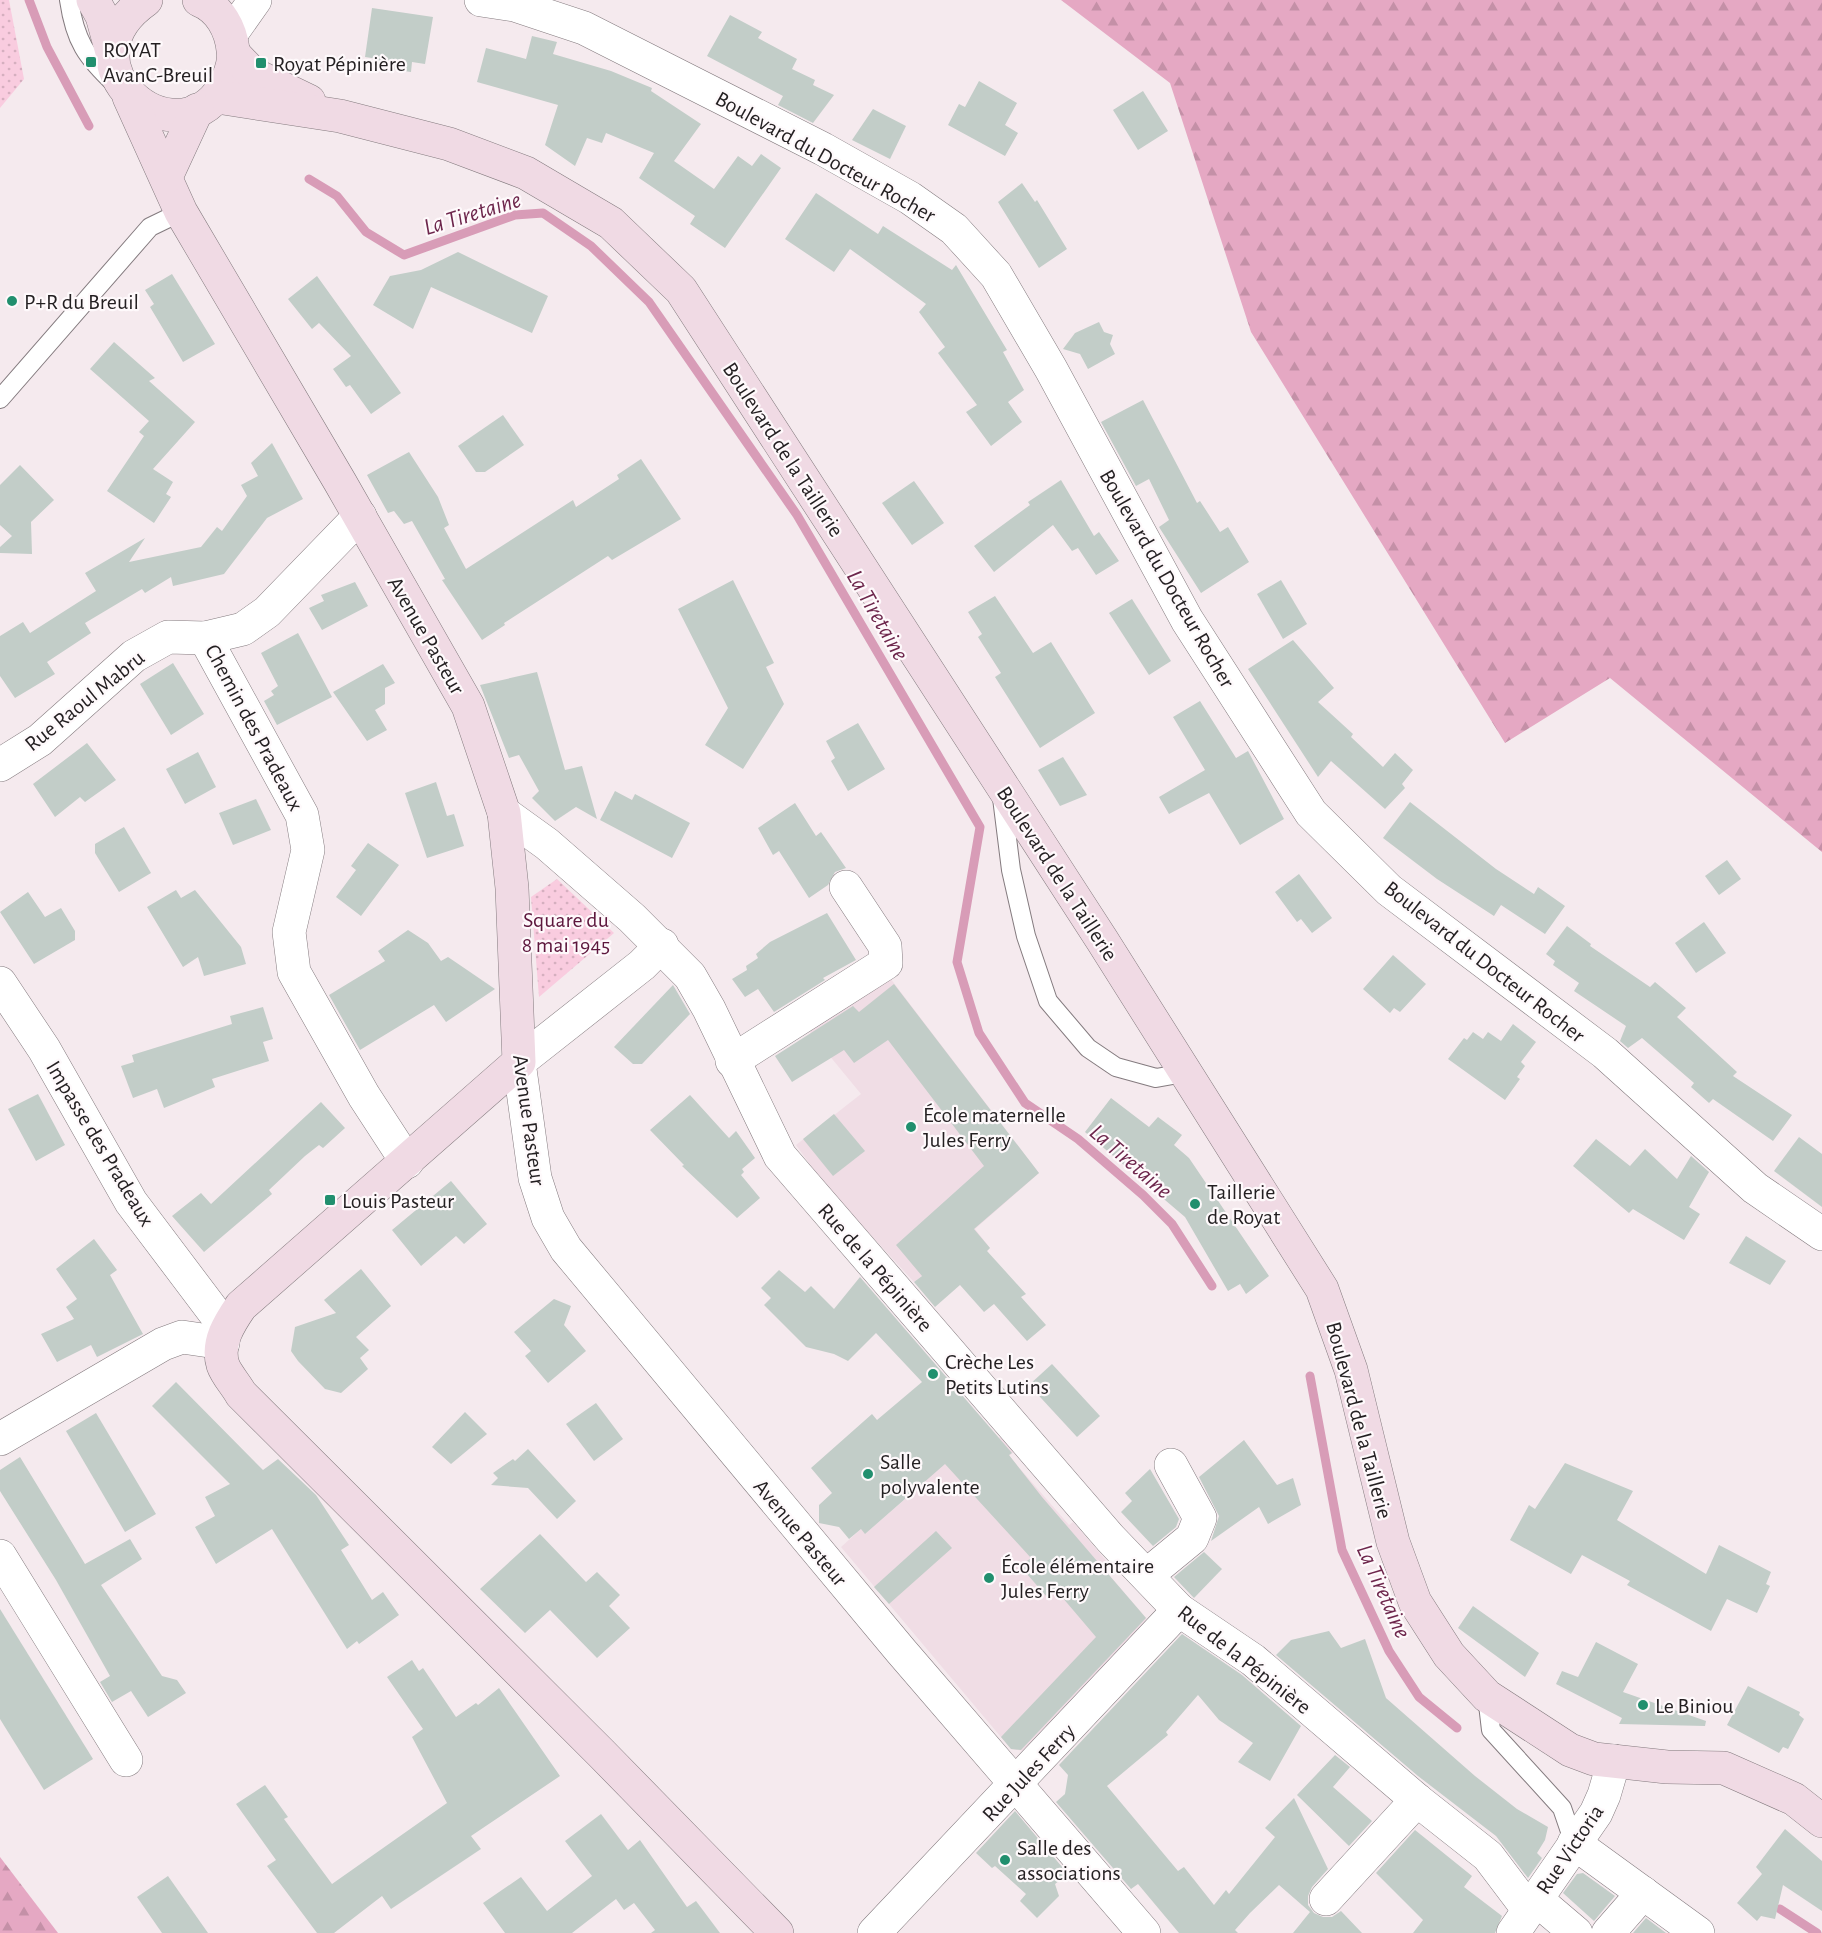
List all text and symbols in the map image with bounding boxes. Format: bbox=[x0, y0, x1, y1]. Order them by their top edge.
place label: ROYAT AvanC-Breuil bbox=[103, 39, 213, 86]
place label: Royat Pépinière bbox=[273, 53, 406, 75]
marker: ROYAT AvanC-Breuil bbox=[84, 55, 98, 69]
marker: Royat Pépinière bbox=[254, 56, 268, 70]
street label: Boulevard du Docteur Rocher bbox=[712, 87, 939, 227]
water label: La Tiretaine bbox=[421, 188, 524, 240]
place label: P+R du Breuil bbox=[24, 291, 139, 313]
marker: P+R du Breuil bbox=[5, 294, 19, 308]
street label: Boulevard de la Taillerie bbox=[719, 358, 848, 541]
street label: Boulevard du Docteur Rocher bbox=[1096, 466, 1239, 691]
water label: La Tiretaine bbox=[842, 566, 913, 665]
street label: Avenue Pasteur bbox=[384, 573, 469, 698]
street label: Chemin des Pradeaux bbox=[201, 641, 307, 815]
street label: Rue Raoul Mabru bbox=[21, 646, 148, 755]
street label: Boulevard de la Taillerie bbox=[993, 782, 1122, 965]
street label: Boulevard du Docteur Rocher bbox=[1380, 877, 1589, 1047]
park label: Square du 8 mai 1945 bbox=[522, 909, 610, 956]
street label: Avenue Pasteur bbox=[509, 1053, 549, 1187]
street label: Impasse des Pradeaux bbox=[42, 1057, 158, 1230]
place label: École maternelle Jules Ferry bbox=[923, 1103, 1066, 1151]
marker: École maternelle Jules Ferry bbox=[904, 1120, 918, 1134]
water label: La Tiretaine bbox=[1085, 1120, 1176, 1204]
place label: Taillerie de Royat bbox=[1207, 1181, 1280, 1228]
place label: Louis Pasteur bbox=[342, 1190, 454, 1212]
marker: Louis Pasteur bbox=[323, 1193, 337, 1207]
marker: Taillerie de Royat bbox=[1188, 1197, 1202, 1211]
street label: Rue de la Pépinière bbox=[814, 1199, 937, 1336]
street label: Boulevard de la Taillerie bbox=[1322, 1319, 1396, 1521]
place label: Crèche Les Petits Lutins bbox=[945, 1351, 1049, 1398]
marker: Crèche Les Petits Lutins bbox=[926, 1367, 940, 1381]
place label: Salle polyvalente bbox=[880, 1451, 980, 1498]
marker: Salle polyvalente bbox=[861, 1467, 875, 1481]
street label: Avenue Pasteur bbox=[749, 1475, 851, 1590]
water label: La Tiretaine bbox=[1352, 1541, 1414, 1642]
place label: École élémentaire Jules Ferry bbox=[1001, 1554, 1154, 1602]
marker: École élémentaire Jules Ferry bbox=[982, 1571, 996, 1585]
street label: Rue de la Pépinière bbox=[1174, 1601, 1315, 1718]
place label: Le Biniou bbox=[1655, 1695, 1733, 1717]
marker: Le Biniou bbox=[1636, 1698, 1650, 1712]
street label: Rue Jules Ferry bbox=[978, 1719, 1080, 1826]
street label: Rue Victoria bbox=[1532, 1801, 1608, 1898]
place label: Salle des associations bbox=[1017, 1837, 1121, 1884]
marker: Salle des associations bbox=[998, 1853, 1012, 1867]

